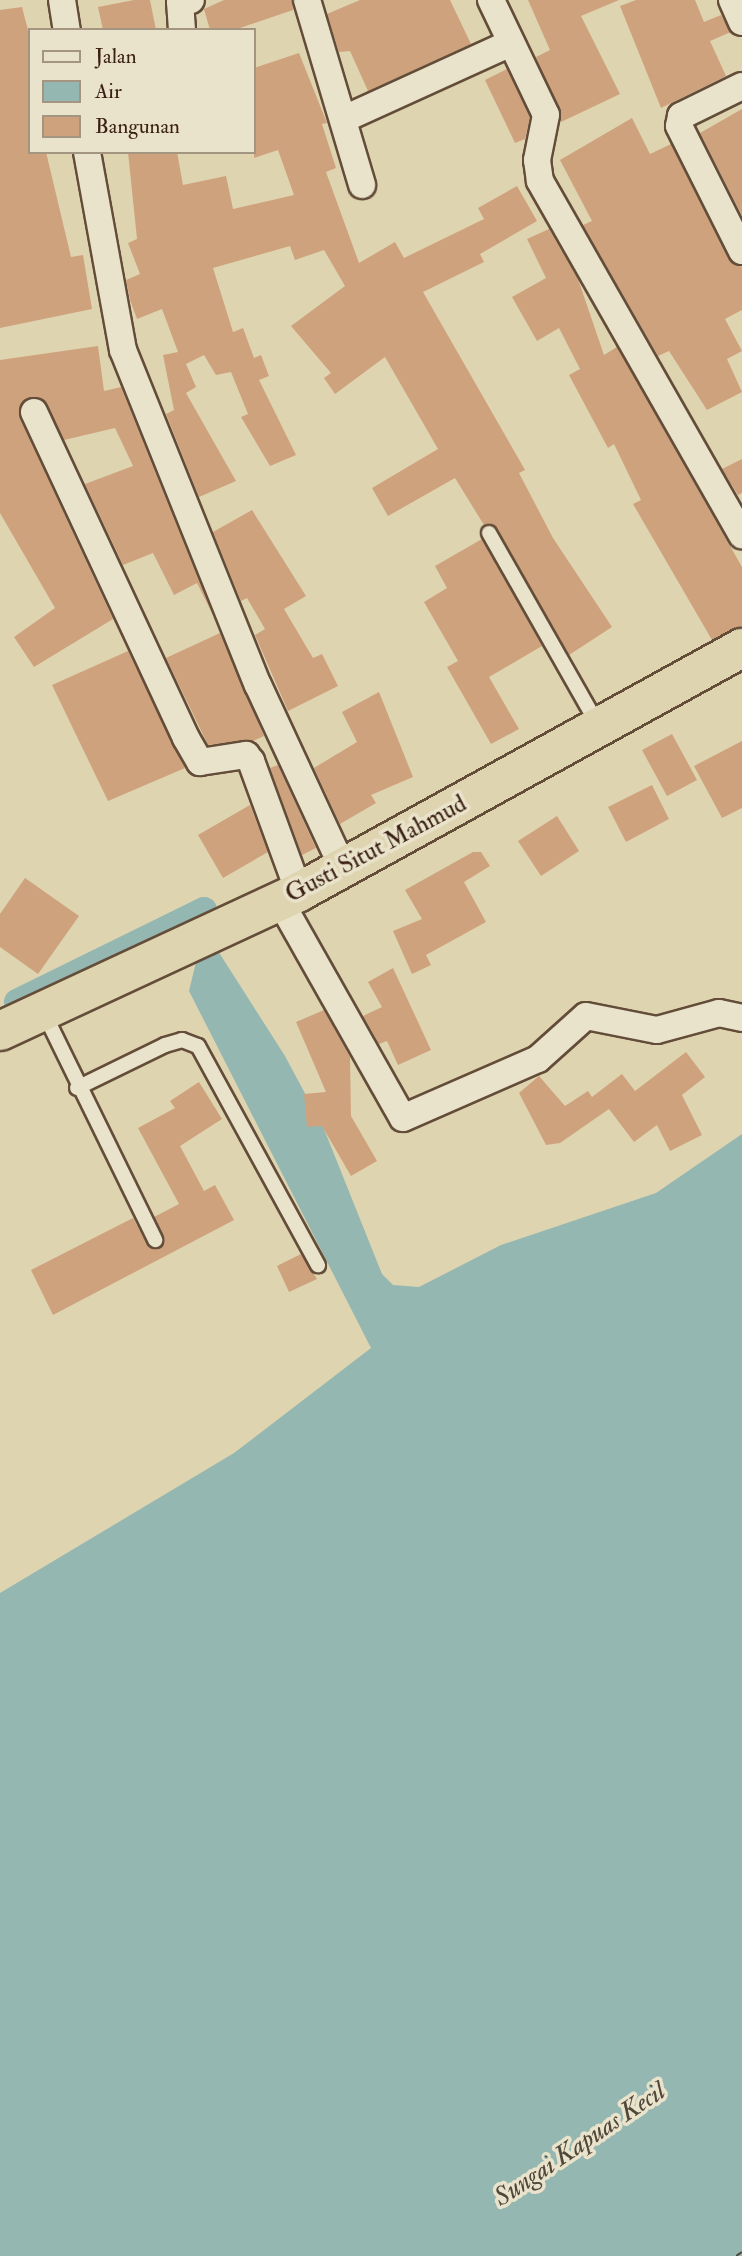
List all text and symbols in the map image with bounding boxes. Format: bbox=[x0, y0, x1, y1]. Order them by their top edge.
legend bbox=[28, 28, 256, 154]
text: Jalan bbox=[95, 43, 137, 70]
text: Air bbox=[95, 78, 122, 105]
text: Bangunan bbox=[95, 113, 180, 140]
street label: Gusti Situt Mahmud bbox=[281, 789, 471, 909]
water label: Sungai Kapuas Kecil bbox=[488, 2076, 672, 2214]

